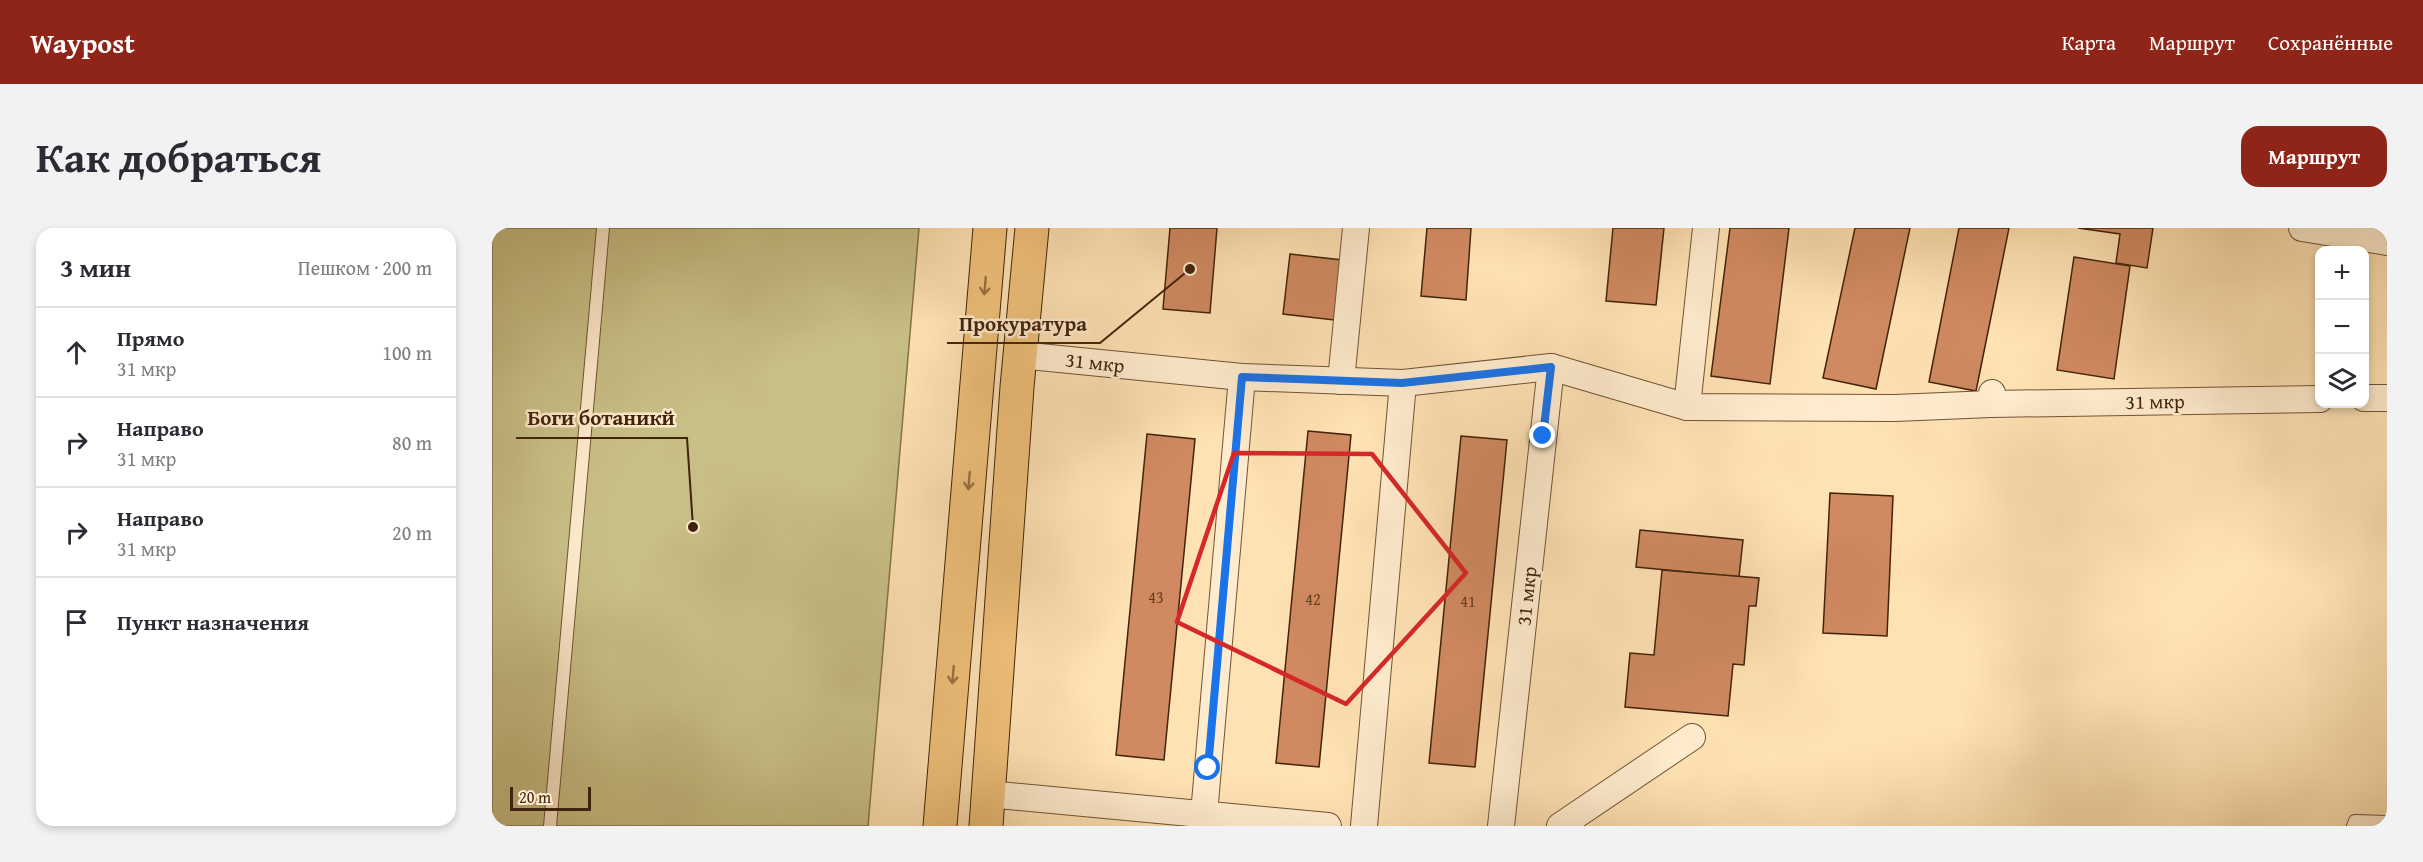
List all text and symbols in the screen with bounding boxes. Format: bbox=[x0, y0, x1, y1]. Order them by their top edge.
text: Waypost bbox=[30, 22, 135, 63]
text: Карта bbox=[2062, 27, 2116, 58]
text: Маршрут bbox=[2149, 27, 2235, 58]
text: Сохранённые bbox=[2268, 27, 2393, 58]
text: Как добраться bbox=[36, 126, 321, 187]
button: Маршрут bbox=[2241, 126, 2387, 187]
map controls bbox=[2315, 246, 2369, 408]
button: + bbox=[2315, 246, 2369, 300]
text: 3 мин bbox=[60, 248, 131, 287]
text: Пешком · 200 m bbox=[298, 253, 432, 282]
one-way arrow bbox=[979, 276, 990, 296]
button: − bbox=[2315, 300, 2369, 354]
callout: Прокуратура bbox=[947, 304, 1100, 343]
text: Прокуратура bbox=[959, 308, 1087, 339]
text: Прямо bbox=[117, 322, 184, 354]
icon: ahead bbox=[60, 336, 93, 369]
text: 100 m bbox=[382, 338, 432, 367]
street label: 31 мкр bbox=[1064, 344, 1126, 380]
text: 31 мкр bbox=[117, 354, 176, 383]
button: layers bbox=[2315, 354, 2369, 408]
street label: 31 мкр bbox=[2125, 386, 2185, 416]
callout: Боги ботаникй bbox=[516, 399, 687, 438]
text: Боги ботаникй bbox=[527, 402, 675, 433]
text: Направо bbox=[117, 412, 204, 444]
route end bbox=[1529, 422, 1555, 448]
icon: right bbox=[60, 426, 93, 459]
text: 80 m bbox=[392, 428, 432, 457]
text: 31 мкр bbox=[117, 444, 176, 473]
one-way arrow bbox=[963, 470, 974, 490]
text: Направо bbox=[117, 502, 204, 534]
icon: right bbox=[60, 516, 93, 549]
text: 20 m bbox=[392, 518, 432, 547]
text: 31 мкр bbox=[117, 534, 176, 563]
street label: 31 мкр bbox=[1508, 565, 1544, 627]
house number: 43 bbox=[1148, 585, 1164, 609]
house number: 42 bbox=[1305, 587, 1321, 611]
house number: 41 bbox=[1460, 589, 1476, 613]
icon: arrive bbox=[60, 606, 93, 639]
text: Пункт назначения bbox=[117, 606, 309, 638]
one-way arrow bbox=[947, 664, 958, 684]
route start bbox=[1194, 754, 1220, 780]
scale bar bbox=[510, 784, 591, 812]
text: 20 m bbox=[519, 785, 551, 809]

